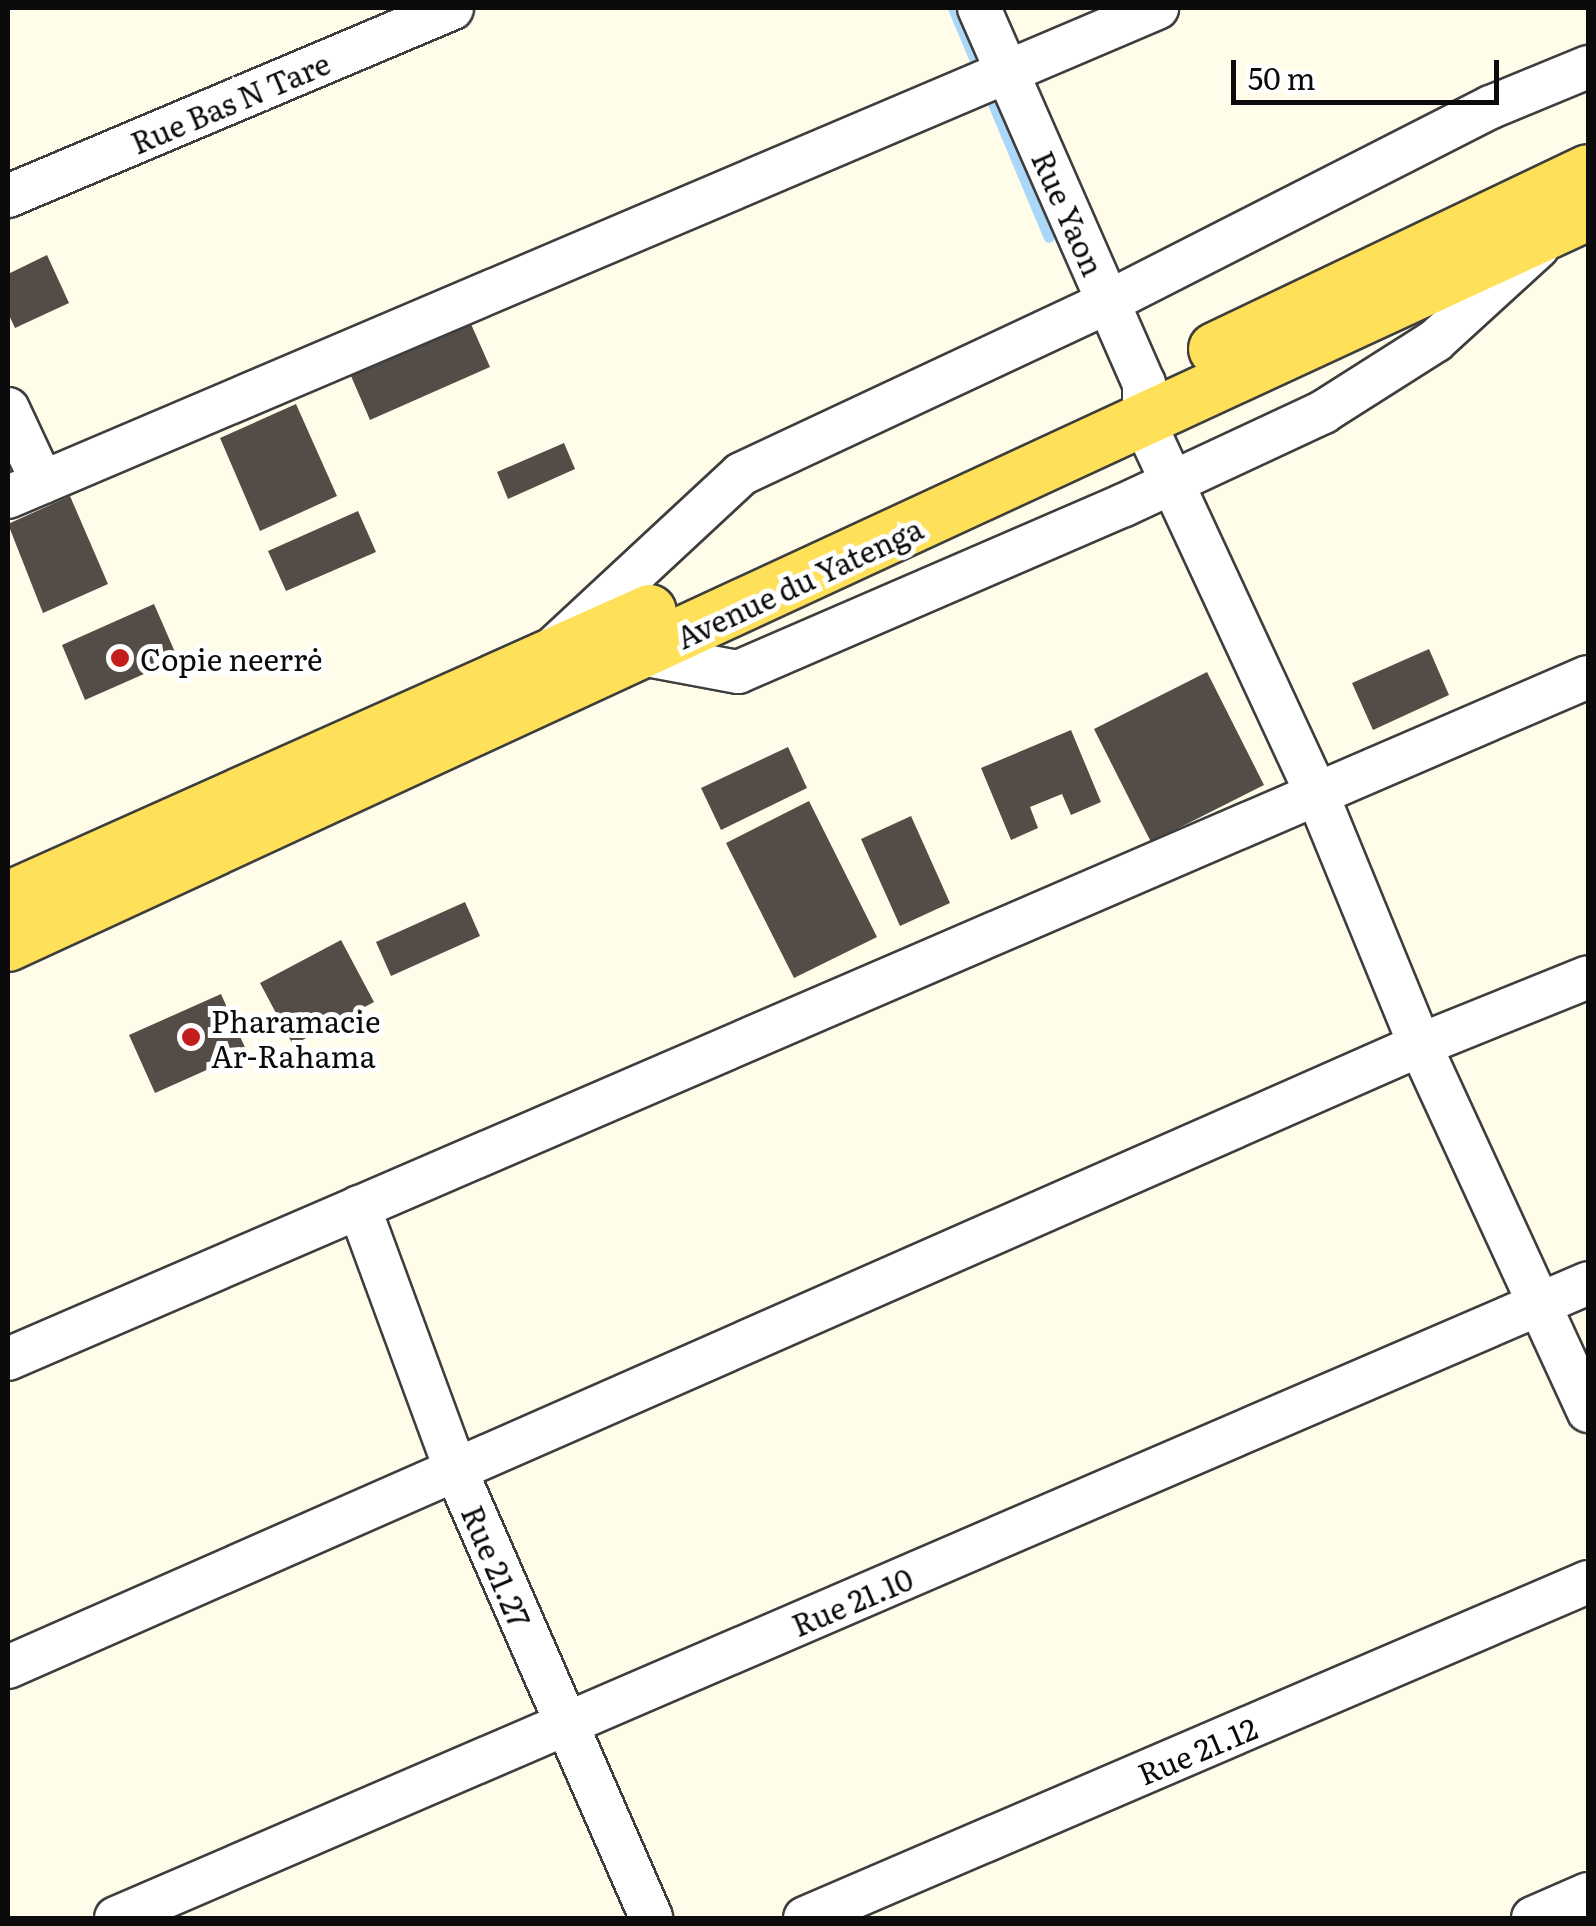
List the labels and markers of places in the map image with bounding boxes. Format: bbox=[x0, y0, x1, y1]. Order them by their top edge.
place label: Copie neerrė bbox=[140, 640, 322, 676]
marker: Copie neerrė bbox=[109, 647, 131, 669]
place label: Pharamacie Ar-Rahama bbox=[211, 1002, 380, 1072]
marker: Pharamacie Ar-Rahama bbox=[180, 1026, 202, 1048]

